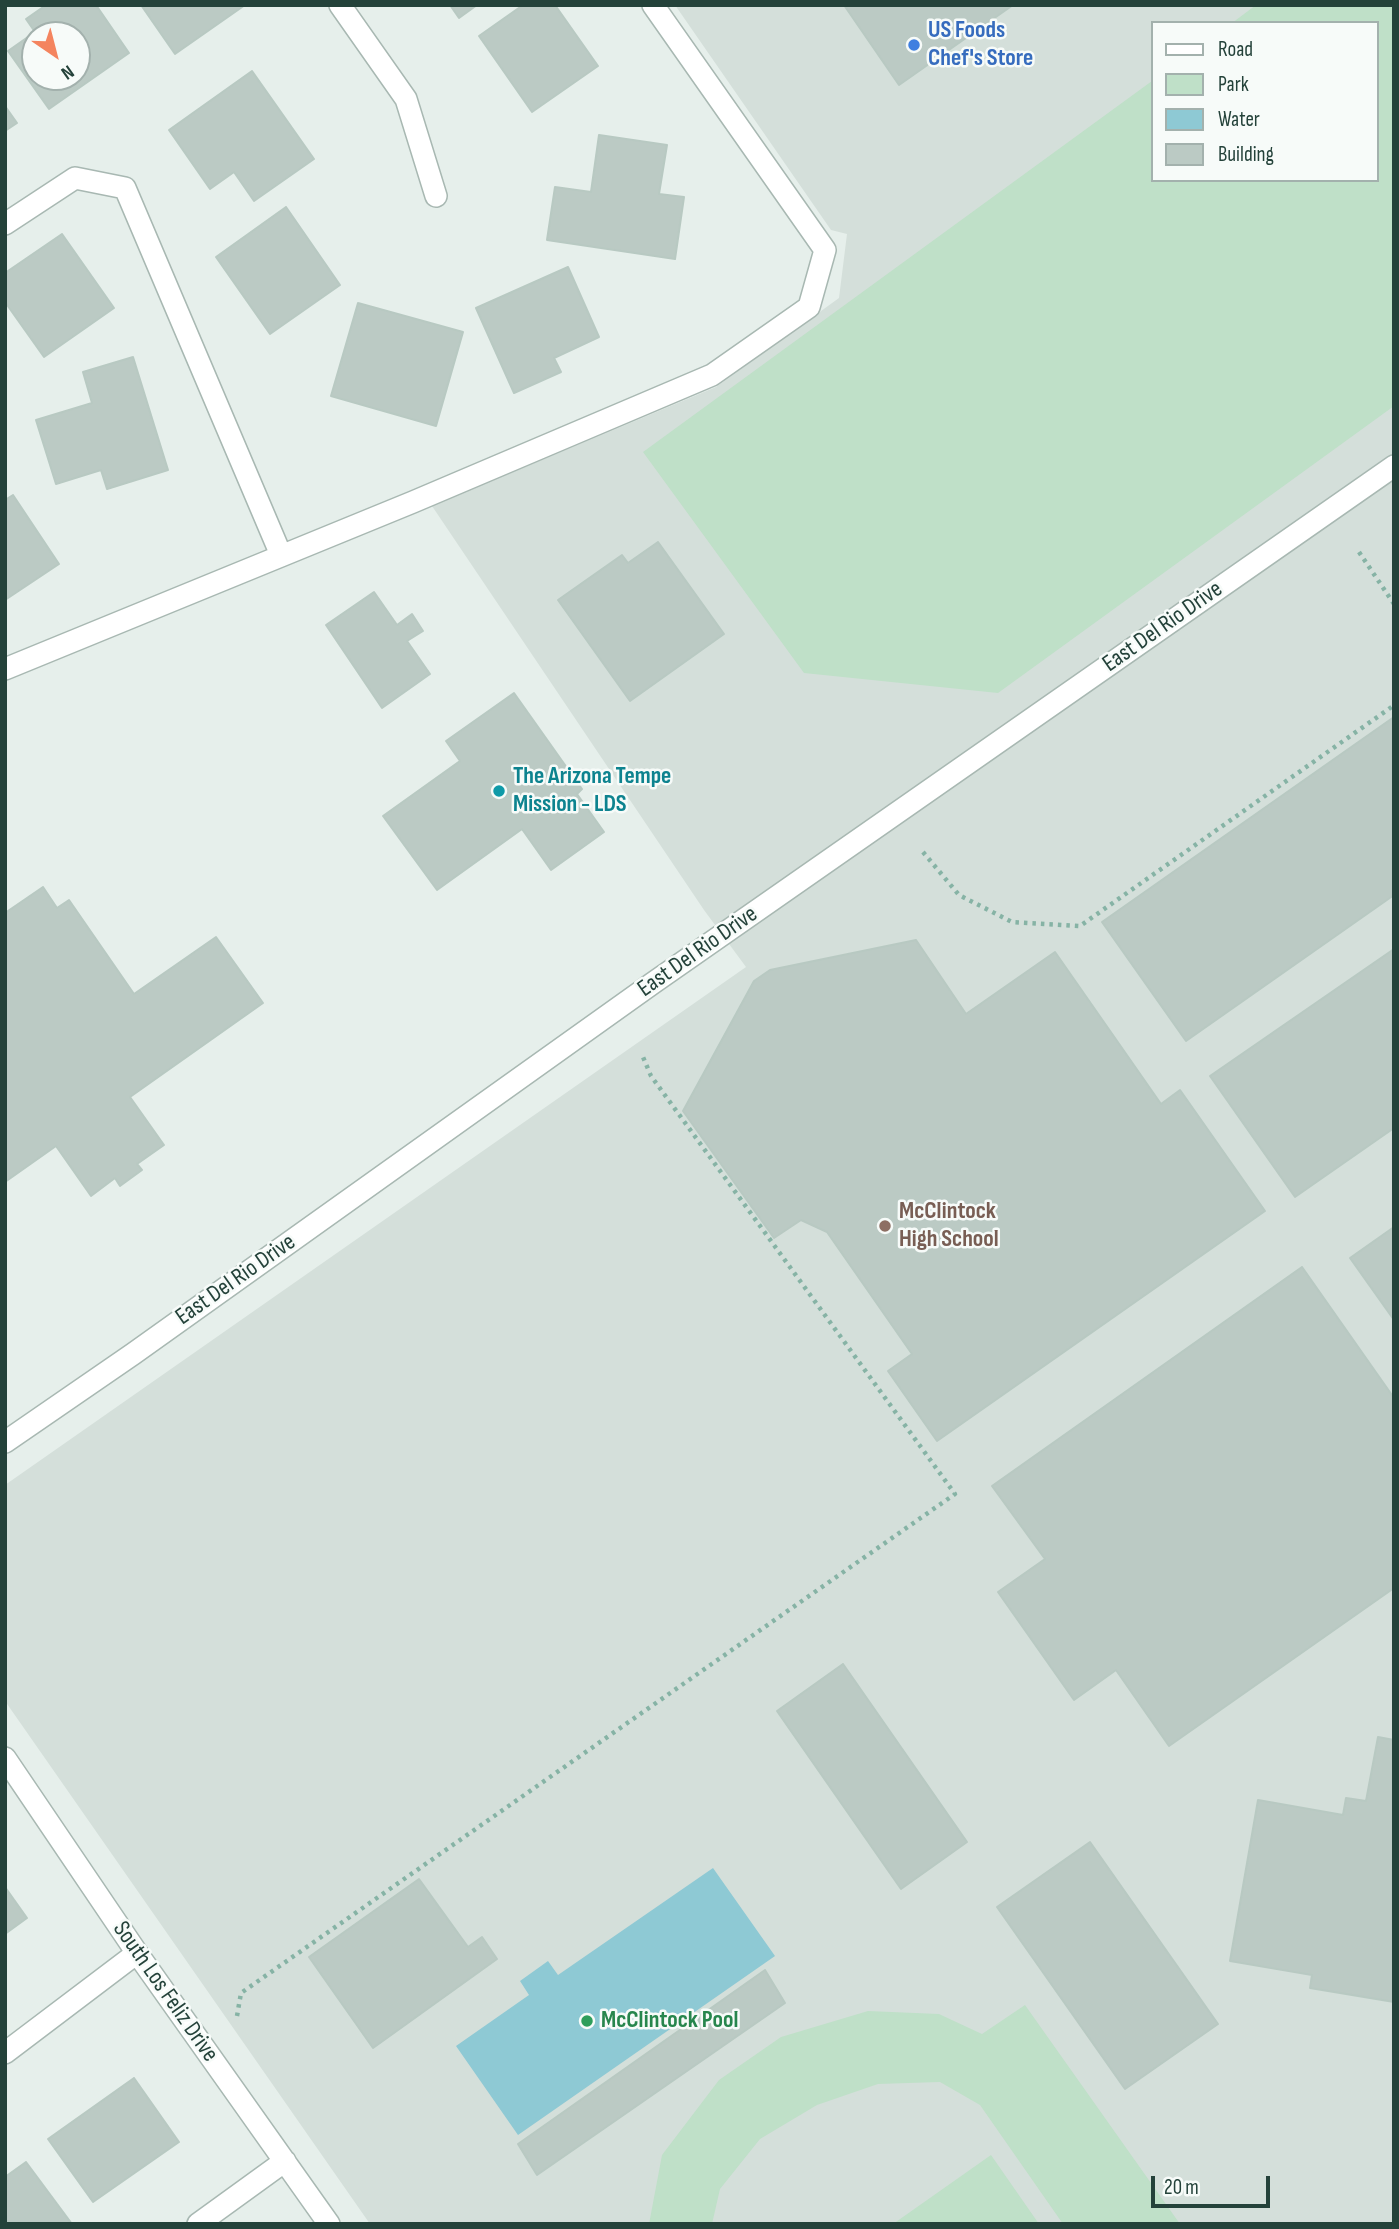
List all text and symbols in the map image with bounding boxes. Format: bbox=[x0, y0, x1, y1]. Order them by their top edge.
place label: US Foods Chef's Store bbox=[928, 17, 1033, 73]
north arrow bbox=[21, 21, 91, 91]
legend bbox=[1150, 21, 1378, 182]
marker: US Foods Chef's Store bbox=[906, 37, 922, 53]
text: Road bbox=[1218, 37, 1253, 62]
text: N bbox=[56, 60, 78, 84]
text: Park bbox=[1218, 72, 1249, 97]
text: Water bbox=[1218, 107, 1260, 132]
text: Building bbox=[1218, 142, 1274, 167]
street label: East Del Rio Drive bbox=[1098, 575, 1228, 679]
place label: The Arizona Tempe Mission - LDS bbox=[513, 763, 671, 819]
marker: The Arizona Tempe Mission - LDS bbox=[491, 783, 507, 799]
street label: East Del Rio Drive bbox=[633, 900, 763, 1004]
place label: McClintock High School bbox=[899, 1198, 999, 1254]
marker: McClintock High School bbox=[877, 1218, 893, 1234]
street label: East Del Rio Drive bbox=[171, 1228, 301, 1332]
street label: South Los Feliz Drive bbox=[106, 1916, 224, 2068]
place label: McClintock Pool bbox=[601, 2007, 738, 2035]
marker: McClintock Pool bbox=[579, 2013, 595, 2029]
scale bar bbox=[1154, 2162, 1273, 2206]
text: 20 m bbox=[1164, 2175, 1199, 2200]

